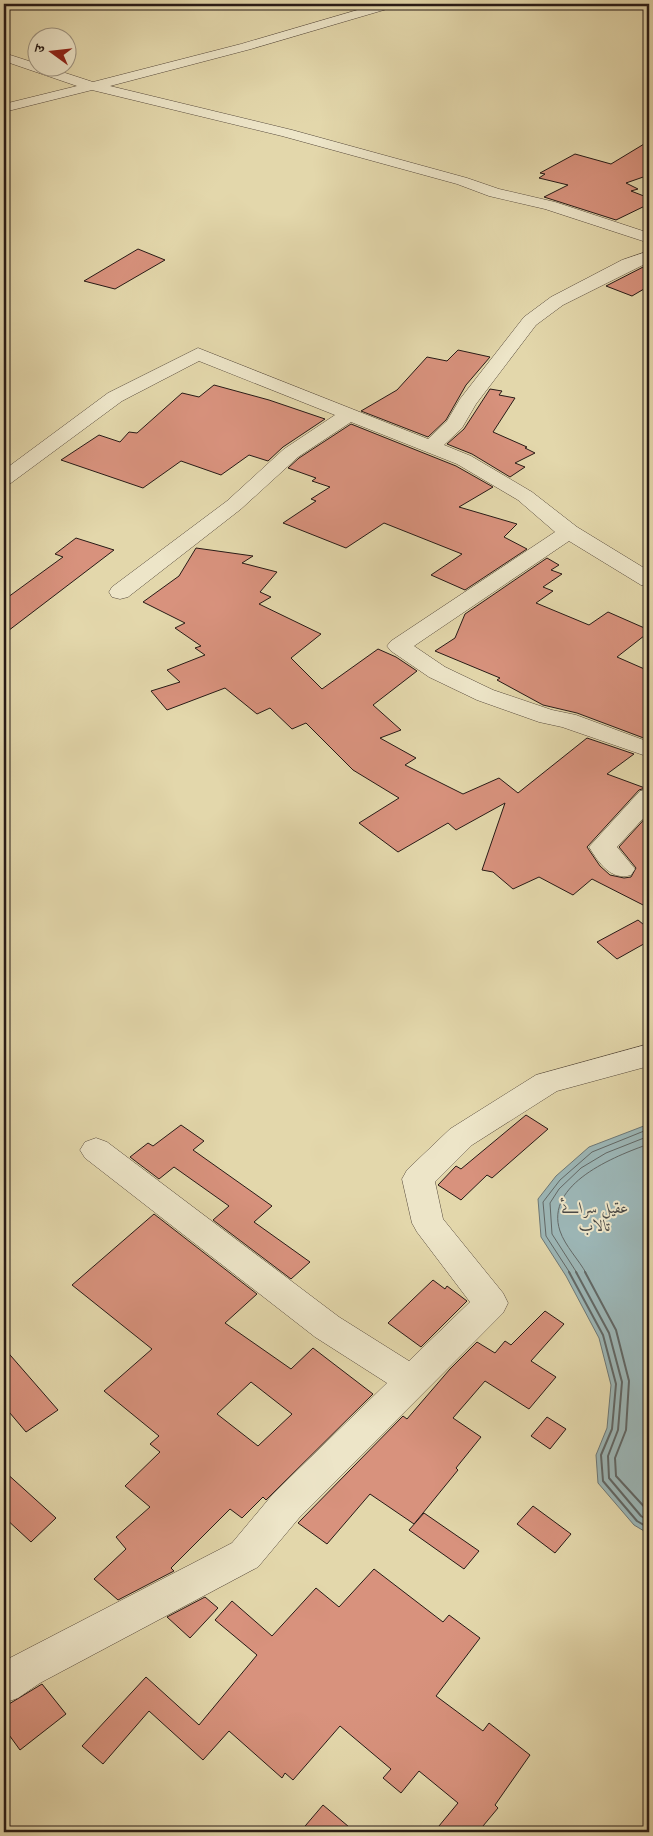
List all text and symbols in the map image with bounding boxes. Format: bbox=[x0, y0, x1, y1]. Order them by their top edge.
north arrow bbox=[28, 28, 78, 78]
text: उ bbox=[31, 42, 50, 56]
water label: عقیل سرائے تالاب bbox=[560, 1197, 629, 1236]

